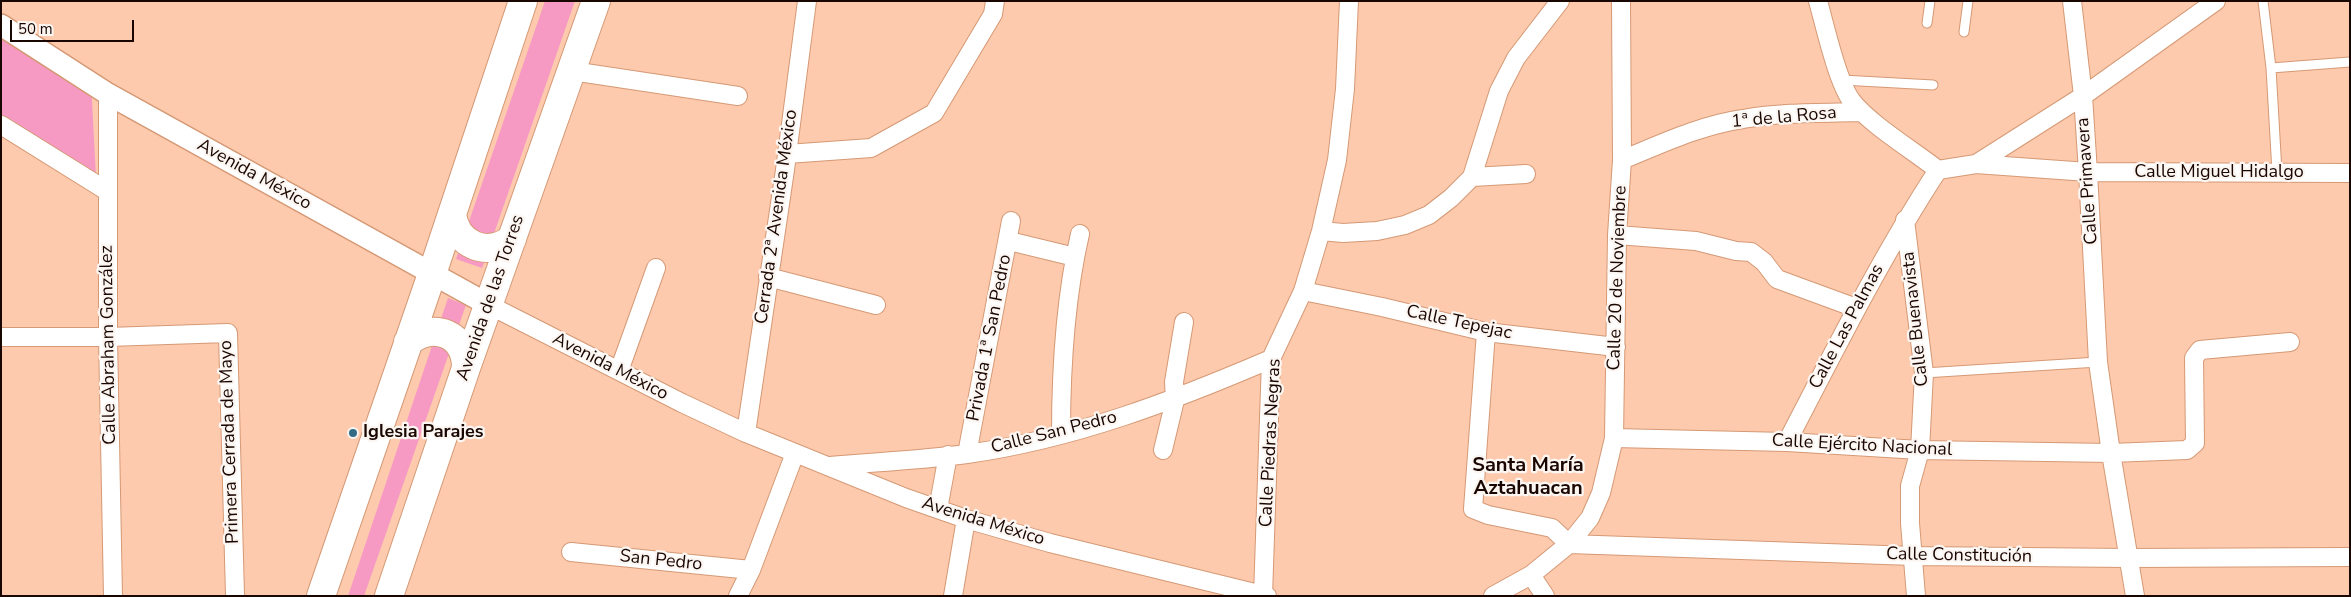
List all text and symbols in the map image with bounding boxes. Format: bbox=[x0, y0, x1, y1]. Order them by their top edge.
scale bar bbox=[12, 10, 136, 42]
text: 50 m bbox=[18, 19, 53, 39]
street label: 1ª de la Rosa bbox=[1730, 103, 1838, 133]
street label: Cerrada 2ª Avenida México bbox=[751, 108, 803, 326]
street label: Calle Primavera bbox=[2073, 117, 2103, 245]
street label: Avenida México bbox=[193, 135, 315, 215]
street label: Calle Miguel Hidalgo bbox=[2134, 162, 2304, 184]
street label: Calle 20 de Noviembre bbox=[1604, 185, 1632, 371]
street label: Avenida de las Torres bbox=[453, 212, 529, 384]
street label: Calle Abraham González bbox=[96, 245, 122, 445]
street label: Calle Buenavista bbox=[1898, 250, 1934, 388]
street label: Privada 1ª San Pedro bbox=[963, 253, 1017, 423]
street label: Calle Las Palmas bbox=[1805, 261, 1889, 393]
street label: Calle Tepejac bbox=[1404, 301, 1514, 345]
street label: Avenida México bbox=[548, 329, 672, 405]
street label: Primera Cerrada de Mayo bbox=[216, 340, 244, 544]
street label: Calle Piedras Negras bbox=[1256, 358, 1286, 528]
street label: Calle San Pedro bbox=[989, 407, 1119, 459]
place label: Iglesia Parajes bbox=[363, 422, 484, 444]
marker: Iglesia Parajes bbox=[347, 427, 359, 439]
street label: Calle Ejército Nacional bbox=[1771, 430, 1953, 462]
district label: Santa María Aztahuacan bbox=[1472, 454, 1584, 501]
street label: Avenida México bbox=[919, 493, 1047, 551]
street label: Calle Constitución bbox=[1886, 544, 2032, 568]
street label: San Pedro bbox=[619, 546, 703, 576]

